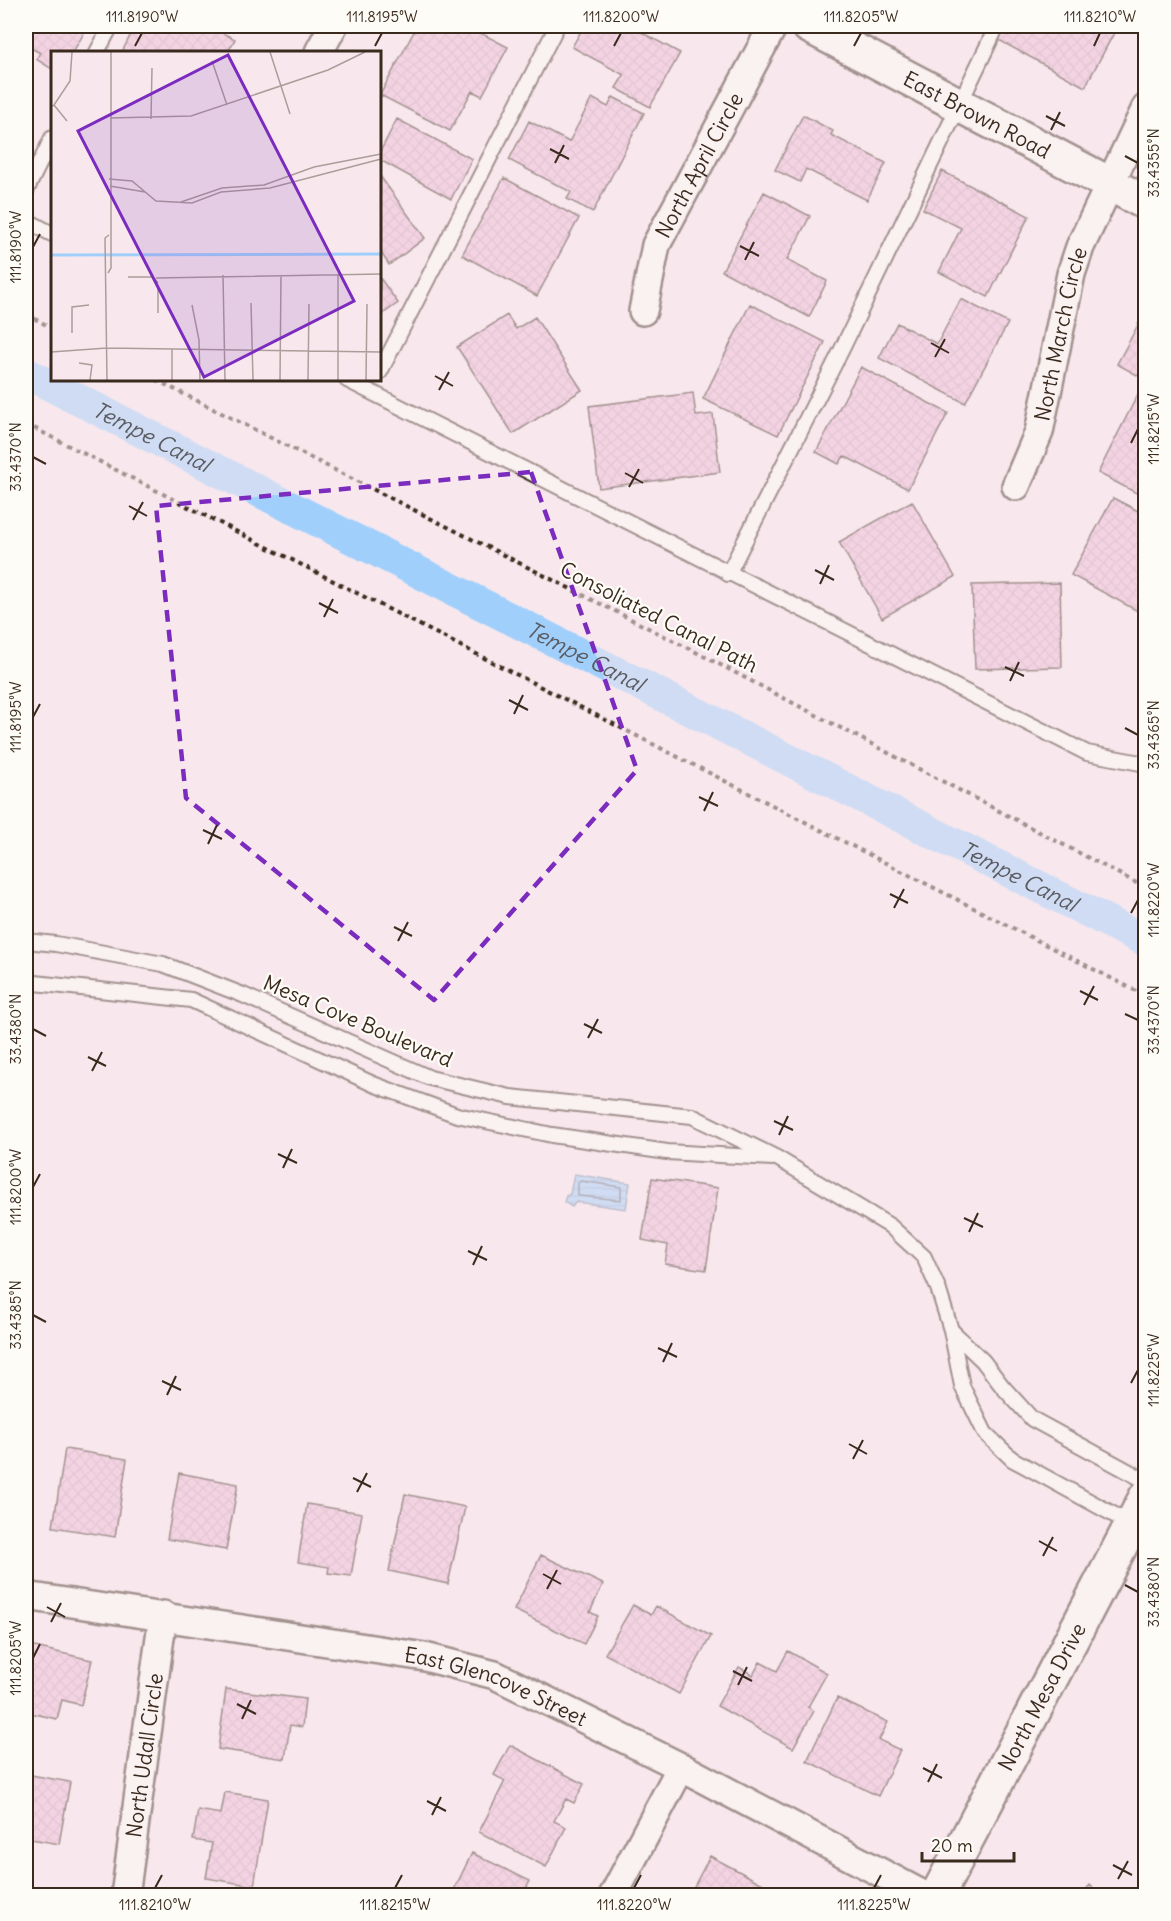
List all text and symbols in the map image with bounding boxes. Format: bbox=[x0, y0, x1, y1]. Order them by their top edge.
text: 111.8190°W bbox=[106, 7, 179, 26]
text: 111.8195°W bbox=[346, 7, 418, 26]
text: 111.8200°W bbox=[583, 7, 659, 26]
text: 111.8205°W bbox=[824, 7, 899, 26]
text: 111.8210°W bbox=[1064, 7, 1137, 26]
inset map bbox=[51, 51, 381, 381]
street label: East Brown Road bbox=[899, 65, 1055, 164]
street label: North April Circle bbox=[649, 88, 749, 242]
text: 33.4355°N bbox=[1144, 128, 1163, 198]
text: 111.8190°W bbox=[6, 210, 25, 283]
street label: North March Circle bbox=[1028, 243, 1093, 423]
text: 111.8215°W bbox=[1144, 393, 1163, 465]
water label: Tempe Canal bbox=[88, 395, 218, 480]
text: 33.4370°N bbox=[6, 422, 25, 492]
street label: Consoliated Canal Path bbox=[555, 555, 763, 679]
water label: Tempe Canal bbox=[522, 615, 651, 699]
text: 111.8195°W bbox=[6, 681, 25, 753]
text: 33.4365°N bbox=[1144, 700, 1163, 770]
water label: Tempe Canal bbox=[955, 835, 1085, 919]
text: 111.8220°W bbox=[1144, 862, 1163, 937]
street label: Mesa Cove Boulevard bbox=[259, 969, 457, 1073]
text: 33.4370°N bbox=[1144, 985, 1163, 1055]
text: 33.4380°N bbox=[6, 994, 25, 1064]
text: 111.8200°W bbox=[6, 1149, 25, 1225]
text: 33.4385°N bbox=[6, 1280, 25, 1350]
text: 111.8225°W bbox=[1144, 1333, 1163, 1407]
text: 33.4380°N bbox=[1144, 1557, 1163, 1627]
street label: North Mesa Drive bbox=[992, 1618, 1091, 1775]
text: 111.8205°W bbox=[6, 1620, 25, 1695]
street label: East Glencove Street bbox=[403, 1641, 592, 1732]
street label: North Udall Circle bbox=[120, 1671, 169, 1839]
scale bar bbox=[922, 1825, 1014, 1863]
text: 20 m bbox=[931, 1834, 973, 1857]
text: 111.8210°W bbox=[119, 1895, 192, 1914]
text: 111.8215°W bbox=[359, 1895, 431, 1914]
text: 111.8220°W bbox=[597, 1895, 672, 1914]
text: 111.8225°W bbox=[837, 1895, 911, 1914]

